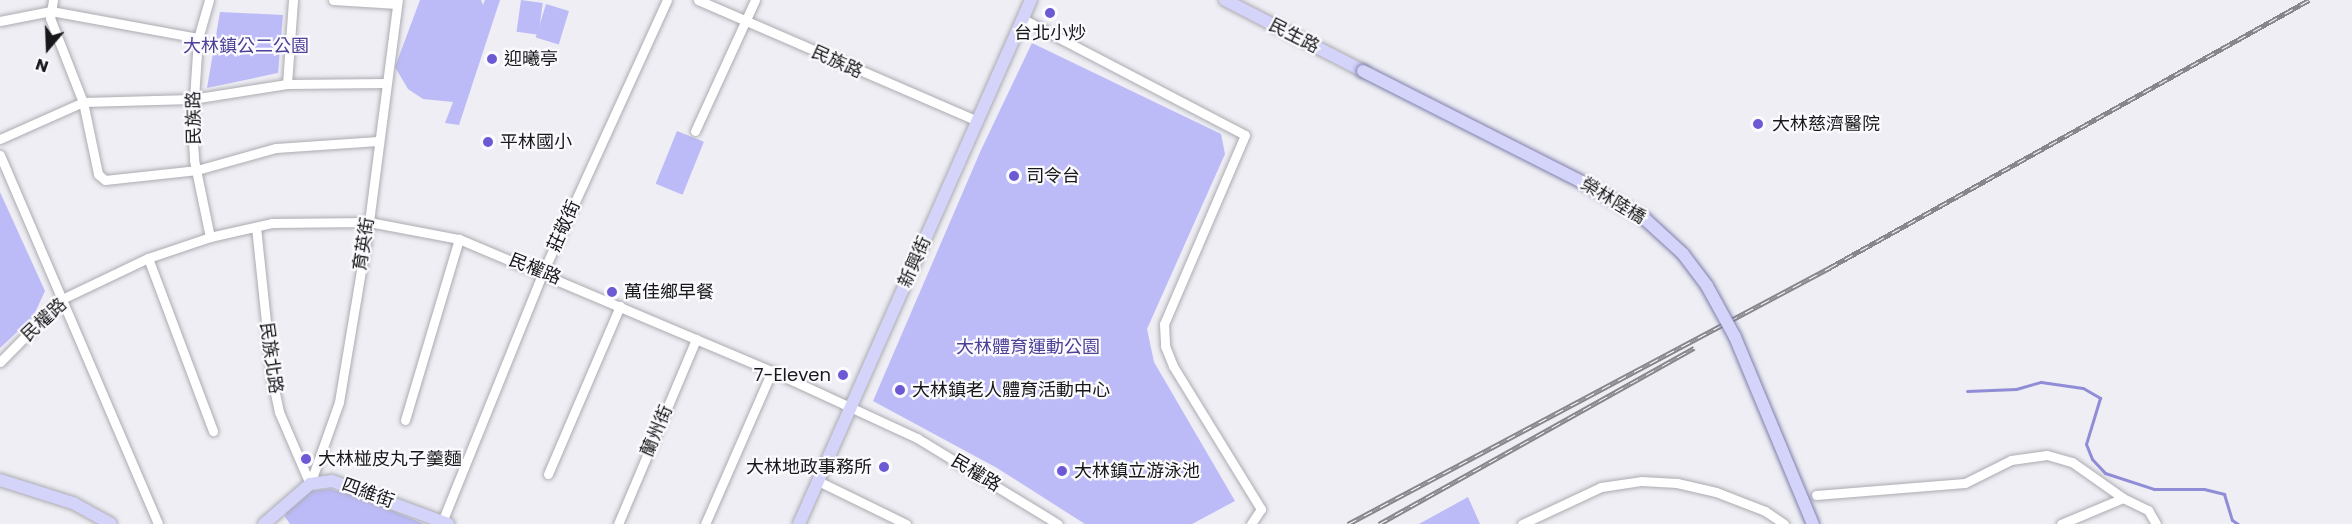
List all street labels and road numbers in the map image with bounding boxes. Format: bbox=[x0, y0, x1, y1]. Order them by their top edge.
street label: 民生路 bbox=[1265, 14, 1323, 58]
street label: 民族路 bbox=[808, 41, 866, 83]
street label: 民族路 bbox=[183, 91, 205, 145]
street label: 榮林陸橋 bbox=[1577, 173, 1649, 229]
street label: 莊敬街 bbox=[543, 197, 585, 255]
street label: 育英街 bbox=[349, 216, 379, 272]
street label: 新興街 bbox=[894, 233, 936, 291]
street label: 民權路 bbox=[506, 249, 564, 289]
street label: 民權路 bbox=[17, 294, 71, 346]
street label: 民族北路 bbox=[255, 321, 287, 395]
street label: 蘭州街 bbox=[637, 402, 677, 460]
street label: 民權路 bbox=[947, 450, 1005, 496]
street label: 四維街 bbox=[339, 474, 397, 512]

